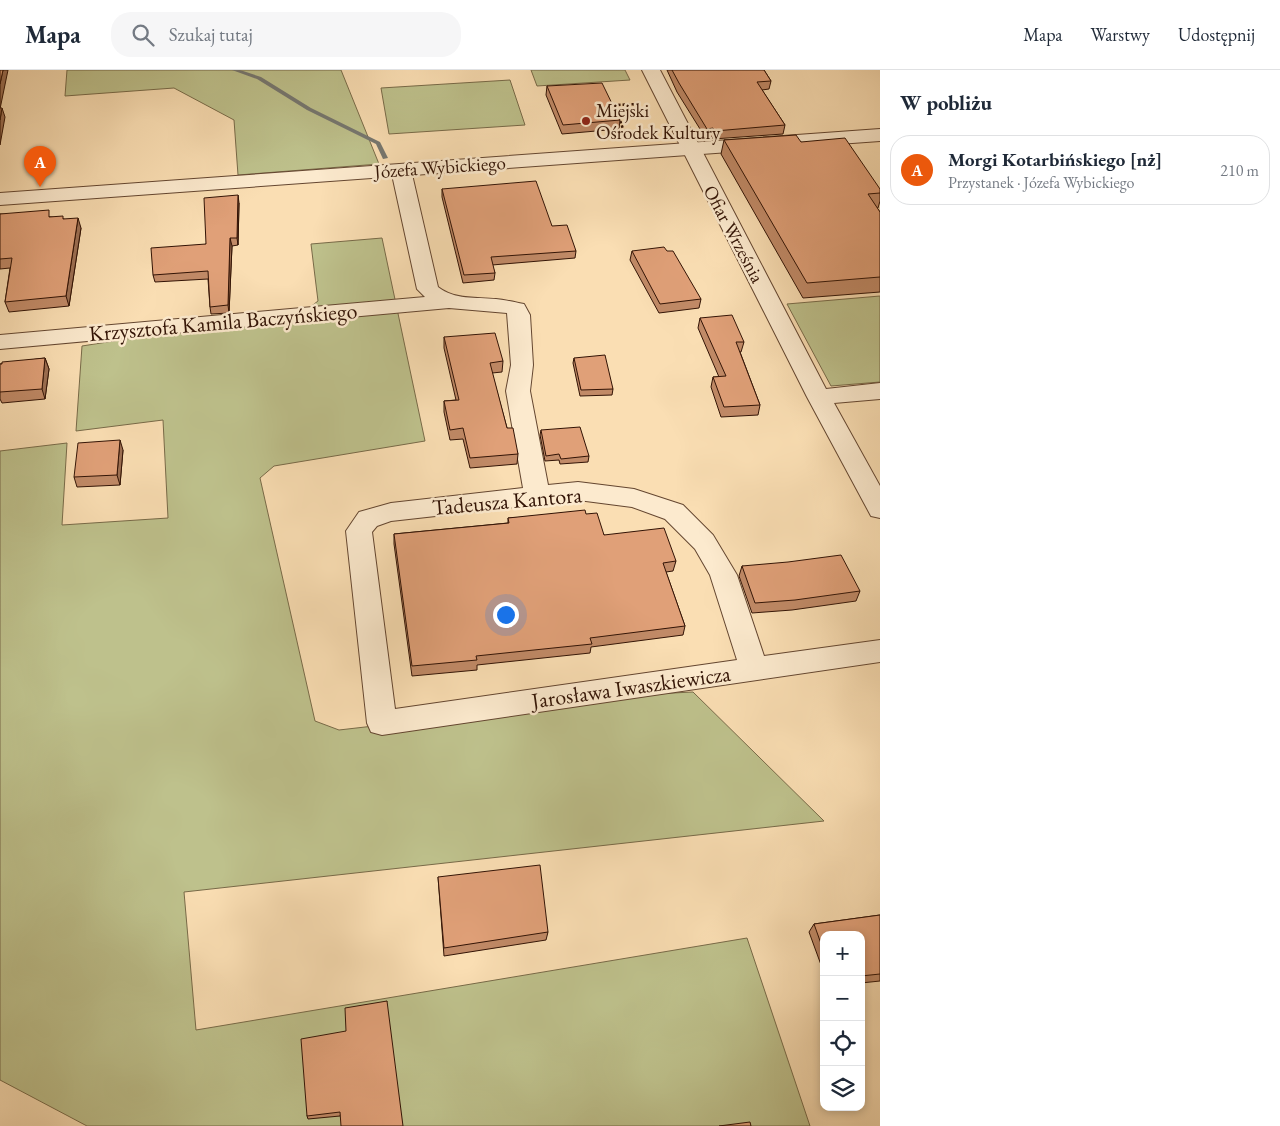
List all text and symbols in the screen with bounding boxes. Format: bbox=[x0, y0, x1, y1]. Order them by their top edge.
search box bbox=[111, 12, 461, 57]
text: Mapa bbox=[25, 19, 81, 50]
icon: search bbox=[129, 21, 157, 49]
text: Szukaj tutaj bbox=[169, 22, 253, 47]
text: Mapa bbox=[1023, 23, 1062, 46]
text: Warstwy bbox=[1090, 23, 1150, 46]
text: Udostępnij bbox=[1178, 23, 1255, 46]
text: W pobliżu bbox=[900, 89, 992, 116]
place label: Miejski Ośrodek Kultury bbox=[596, 98, 721, 145]
marker: Miejski Ośrodek Kultury bbox=[580, 115, 592, 127]
pin: A bbox=[24, 146, 56, 187]
text: Morgi Kotarbińskiego [nż] bbox=[948, 147, 1162, 172]
street label: Józefa Wybickiego bbox=[371, 150, 507, 184]
text: A bbox=[911, 160, 923, 181]
text: 210 m bbox=[1220, 160, 1259, 181]
text: Przystanek · Józefa Wybickiego bbox=[948, 172, 1135, 193]
street label: Ofiar Września bbox=[698, 181, 770, 288]
street label: Krzysztofa Kamila Baczyńskiego bbox=[88, 296, 359, 348]
street label: Tadeusza Kantora bbox=[431, 480, 583, 522]
your location bbox=[493, 602, 519, 628]
street label: Jarosława Iwaszkiewicza bbox=[528, 659, 733, 716]
map controls bbox=[820, 931, 865, 1111]
button: + bbox=[820, 931, 865, 976]
button: − bbox=[820, 976, 865, 1021]
button: locate bbox=[820, 1021, 865, 1066]
button: layers bbox=[820, 1066, 865, 1111]

